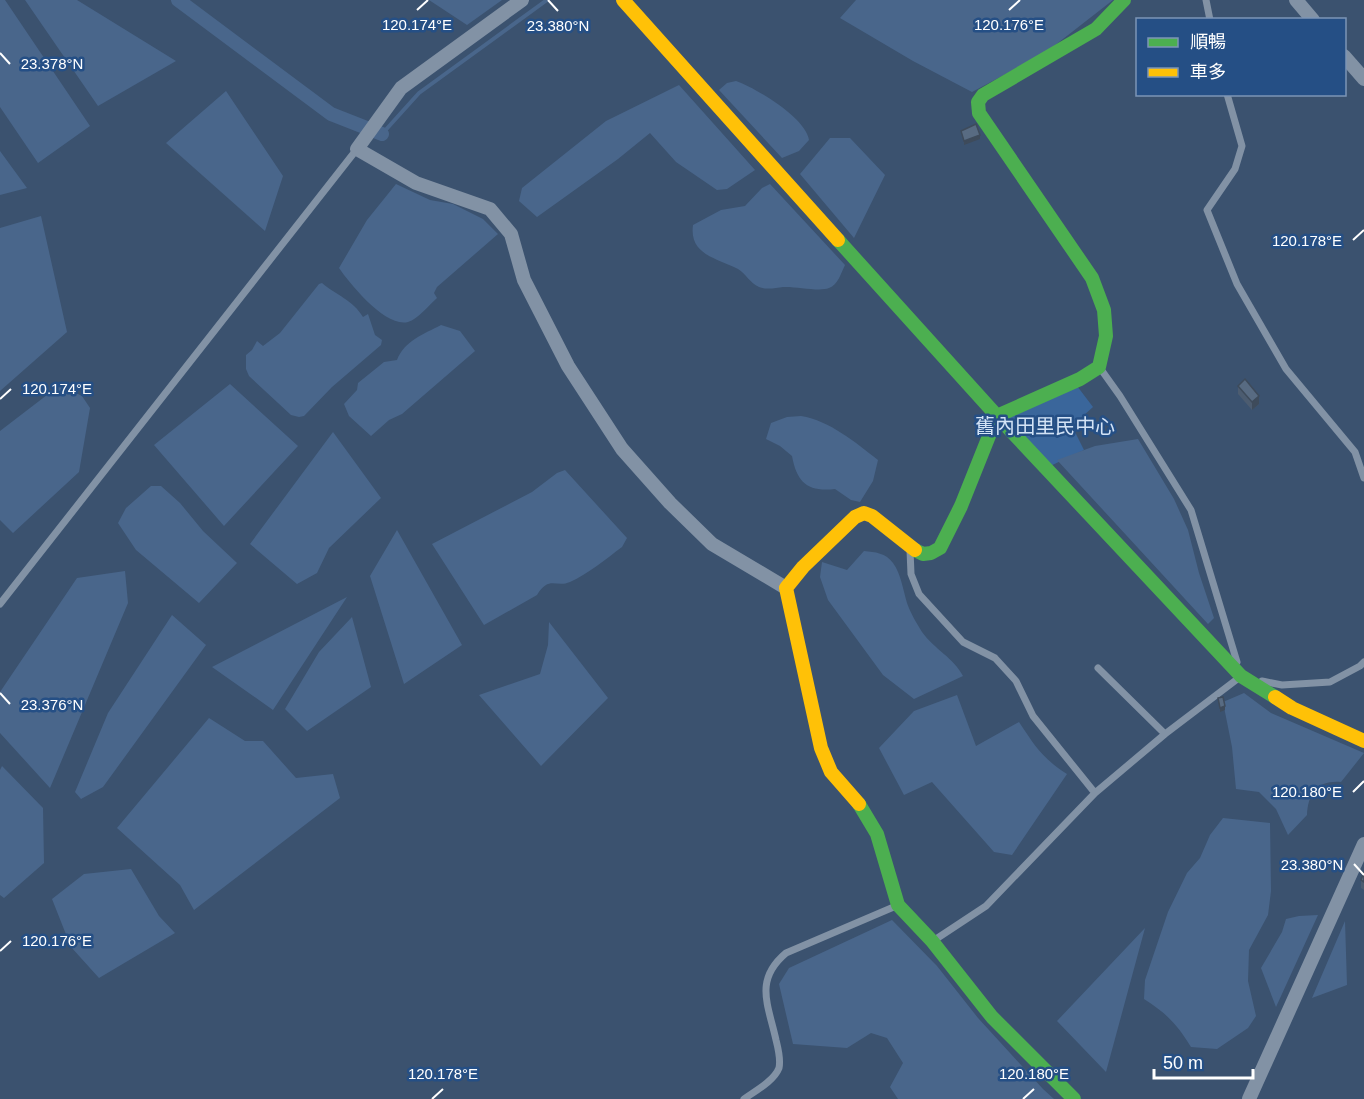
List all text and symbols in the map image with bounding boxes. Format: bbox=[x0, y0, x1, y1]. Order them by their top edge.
text: 120.174°E bbox=[382, 16, 452, 33]
text: 120.176°E bbox=[974, 16, 1044, 33]
text: 23.380°N bbox=[527, 17, 589, 34]
legend bbox=[1136, 18, 1346, 96]
text: 順暢 bbox=[1190, 32, 1226, 52]
text: 23.378°N bbox=[21, 55, 83, 72]
text: 車多 bbox=[1190, 62, 1226, 82]
text: 120.178°E bbox=[1272, 232, 1342, 249]
text: 120.174°E bbox=[22, 380, 92, 397]
park label: 舊內田里民中心 bbox=[975, 415, 1115, 437]
text: 23.376°N bbox=[21, 696, 83, 713]
text: 120.180°E bbox=[1272, 783, 1342, 800]
text: 23.380°N bbox=[1281, 856, 1343, 873]
text: 120.176°E bbox=[22, 932, 92, 949]
scale bar bbox=[1154, 1042, 1253, 1080]
text: 50 m bbox=[1163, 1053, 1203, 1073]
text: 120.178°E bbox=[408, 1065, 478, 1082]
text: 120.180°E bbox=[999, 1065, 1069, 1082]

